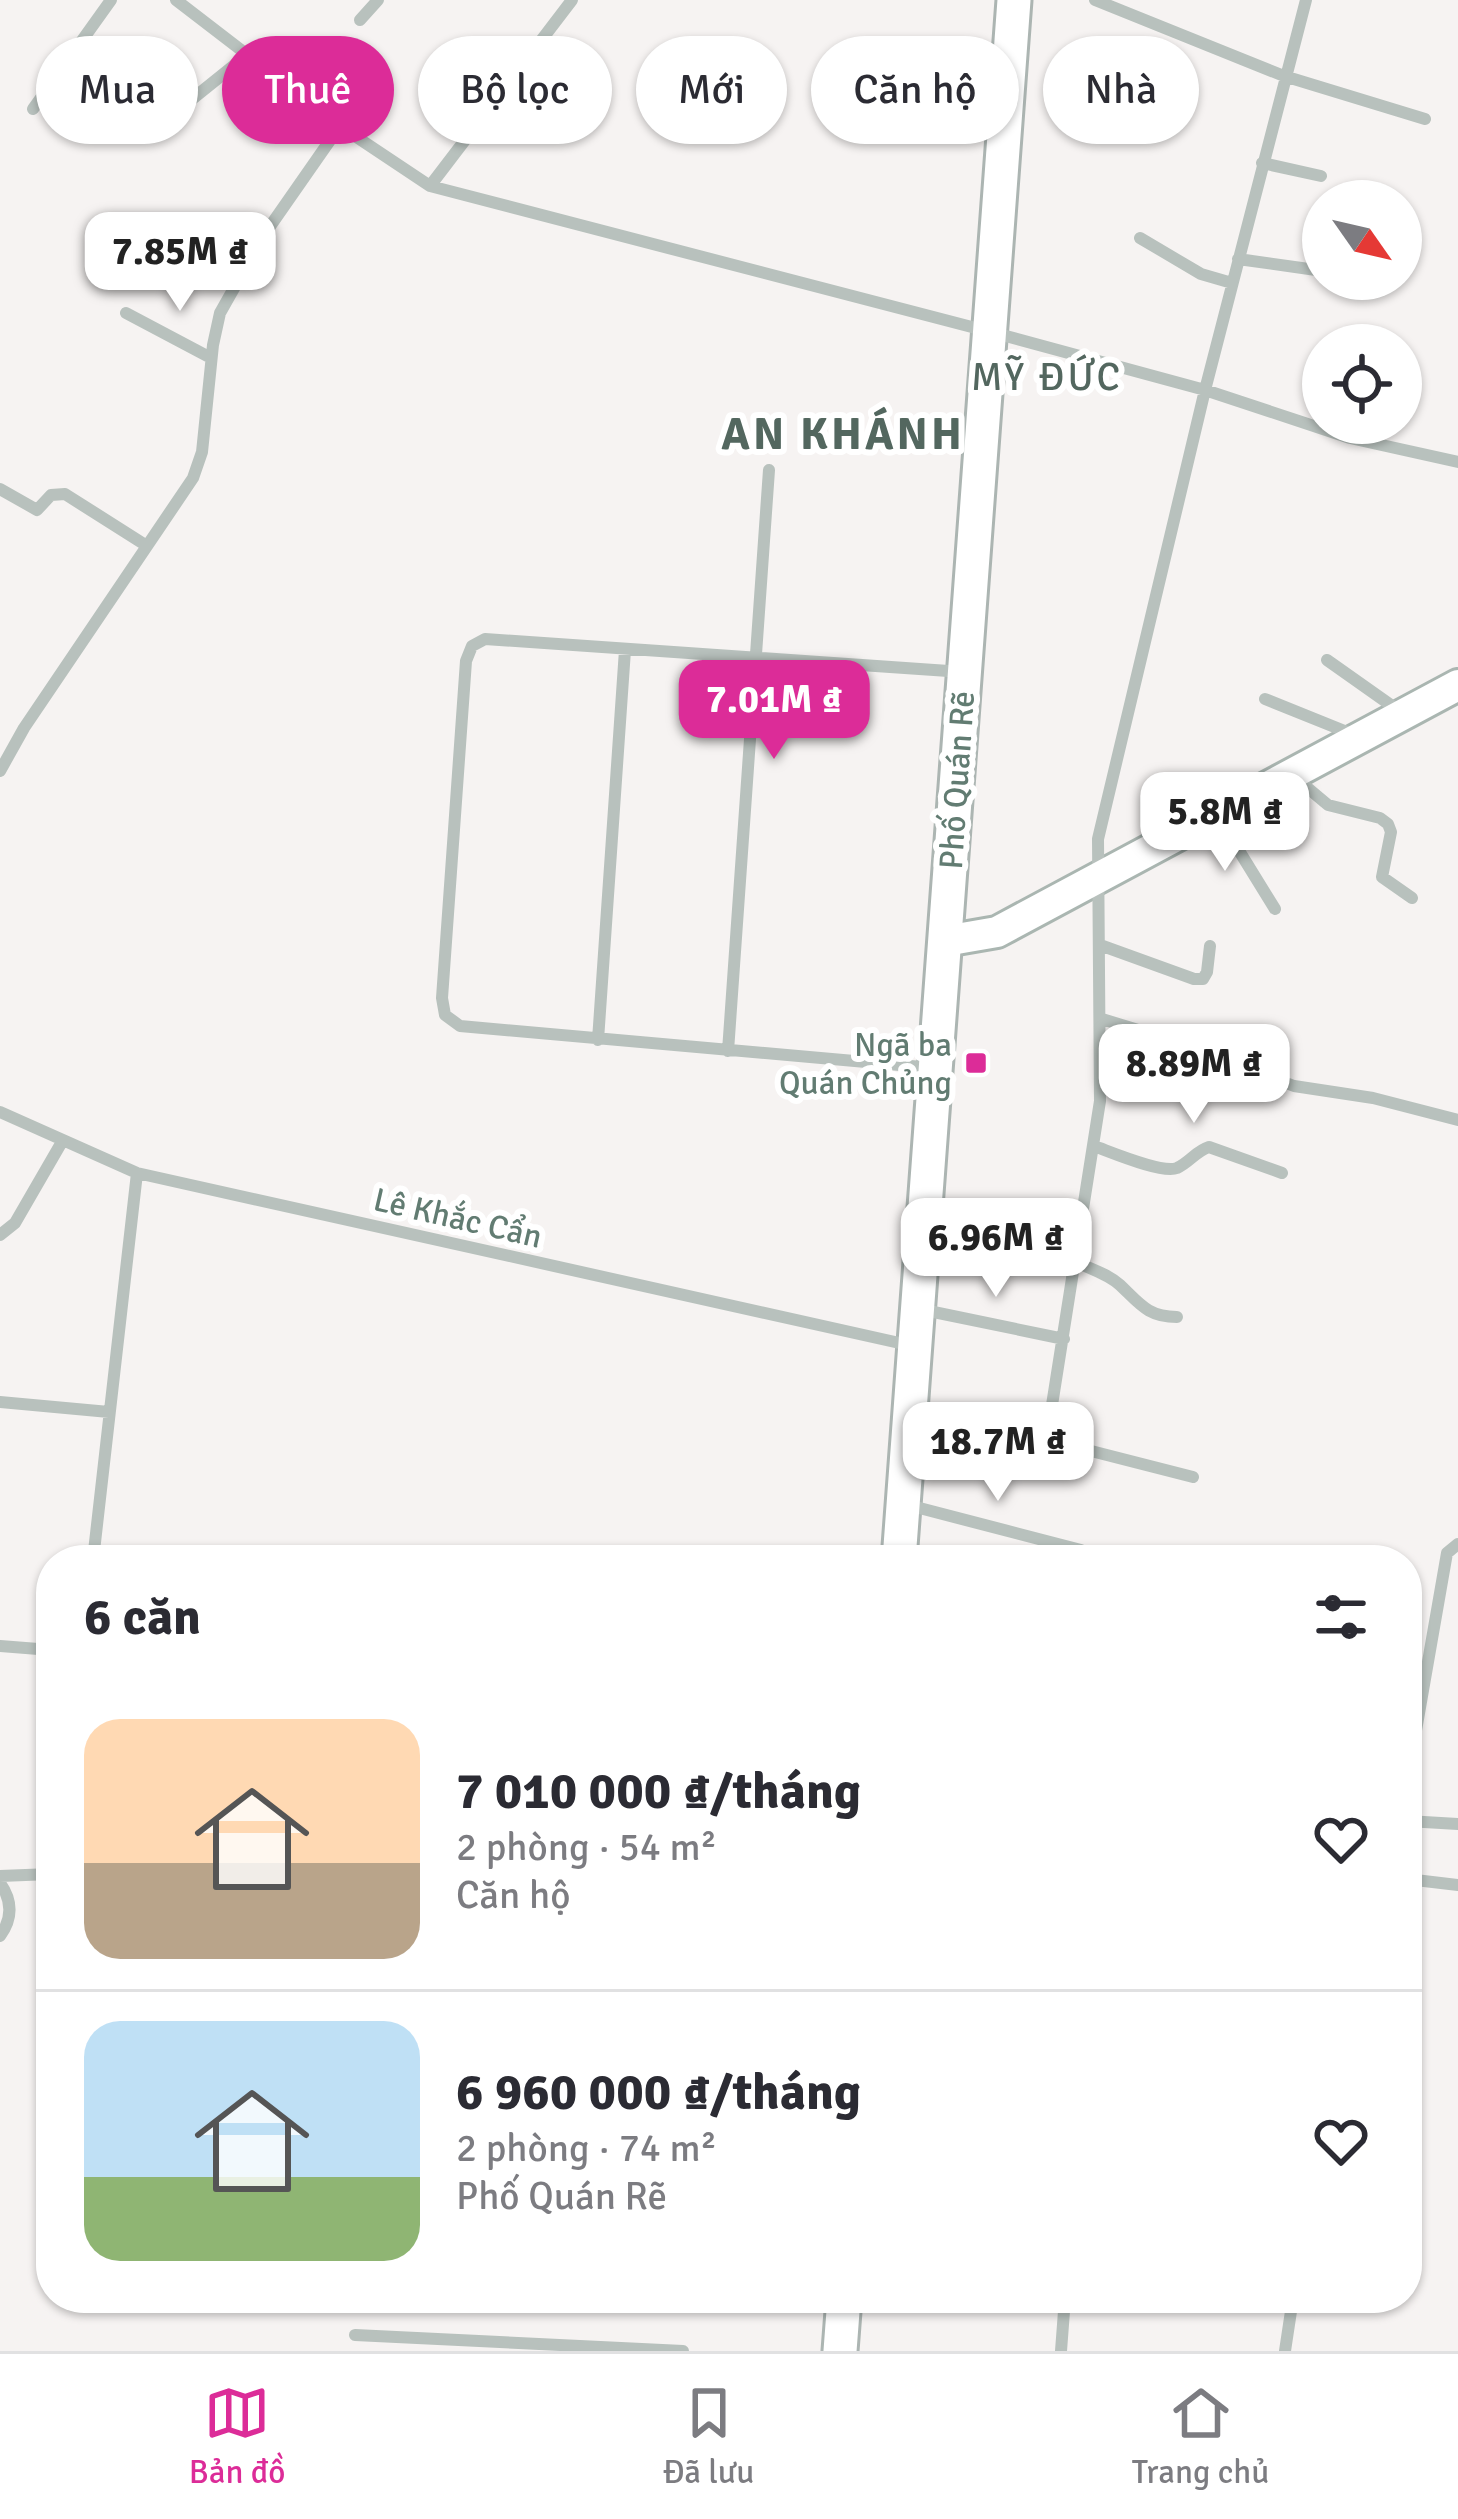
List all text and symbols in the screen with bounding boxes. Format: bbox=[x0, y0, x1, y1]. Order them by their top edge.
chip: Mua bbox=[36, 36, 198, 144]
chip: Thuê bbox=[222, 36, 394, 144]
chip: Bộ lọc bbox=[418, 36, 612, 144]
chip: Mới bbox=[636, 36, 787, 144]
chip: Căn hộ bbox=[811, 36, 1019, 144]
chip: Nhà bbox=[1043, 36, 1199, 144]
north arrow bbox=[1302, 180, 1422, 300]
map controls bbox=[1302, 180, 1422, 444]
pin: 7.85M ₫ bbox=[69, 212, 291, 314]
text: 7.85M ₫ bbox=[112, 227, 248, 275]
button: locate bbox=[1302, 324, 1422, 444]
district label: MỸ ĐỨC bbox=[971, 353, 1123, 401]
district label: AN KHÁNH bbox=[721, 406, 965, 462]
pin: 7.01M ₫ bbox=[663, 660, 885, 762]
text: 7.01M ₫ bbox=[706, 675, 842, 723]
street label: Phố Quán Rẽ bbox=[931, 690, 984, 871]
pin: 5.8M ₫ bbox=[1127, 772, 1323, 874]
text: 5.8M ₫ bbox=[1167, 787, 1283, 835]
pin: 8.89M ₫ bbox=[1083, 1024, 1305, 1126]
place label: Ngã ba Quán Chủng bbox=[779, 1025, 952, 1104]
text: 8.89M ₫ bbox=[1126, 1039, 1262, 1087]
marker: Ngã ba Quán Chủng bbox=[963, 1050, 989, 1076]
street label: Lê Khắc Cẩn bbox=[369, 1179, 546, 1258]
pin: 6.96M ₫ bbox=[885, 1198, 1107, 1300]
text: 6.96M ₫ bbox=[928, 1213, 1064, 1261]
pin: 18.7M ₫ bbox=[887, 1402, 1109, 1504]
text: 18.7M ₫ bbox=[930, 1417, 1066, 1465]
icon: filters bbox=[1308, 1584, 1374, 1650]
text: 6 căn bbox=[84, 1586, 201, 1649]
text: 7 010 000 ₫/tháng bbox=[456, 1760, 861, 1823]
icon: home bbox=[180, 1767, 324, 1911]
icon: heart bbox=[1308, 1806, 1374, 1872]
text: 2 phòng · 54 m² bbox=[456, 1823, 717, 1871]
text: Căn hộ bbox=[456, 1871, 570, 1919]
text: 6 960 000 ₫/tháng bbox=[456, 2061, 861, 2124]
icon: home bbox=[180, 2069, 324, 2213]
icon: heart bbox=[1308, 2108, 1374, 2174]
text: 2 phòng · 74 m² bbox=[456, 2124, 717, 2172]
text: Phố Quán Rẽ bbox=[456, 2172, 667, 2220]
tab: Bản đồ bbox=[189, 2380, 285, 2493]
tab: Đã lưu bbox=[663, 2380, 754, 2493]
tab: Trang chủ bbox=[1132, 2380, 1269, 2493]

